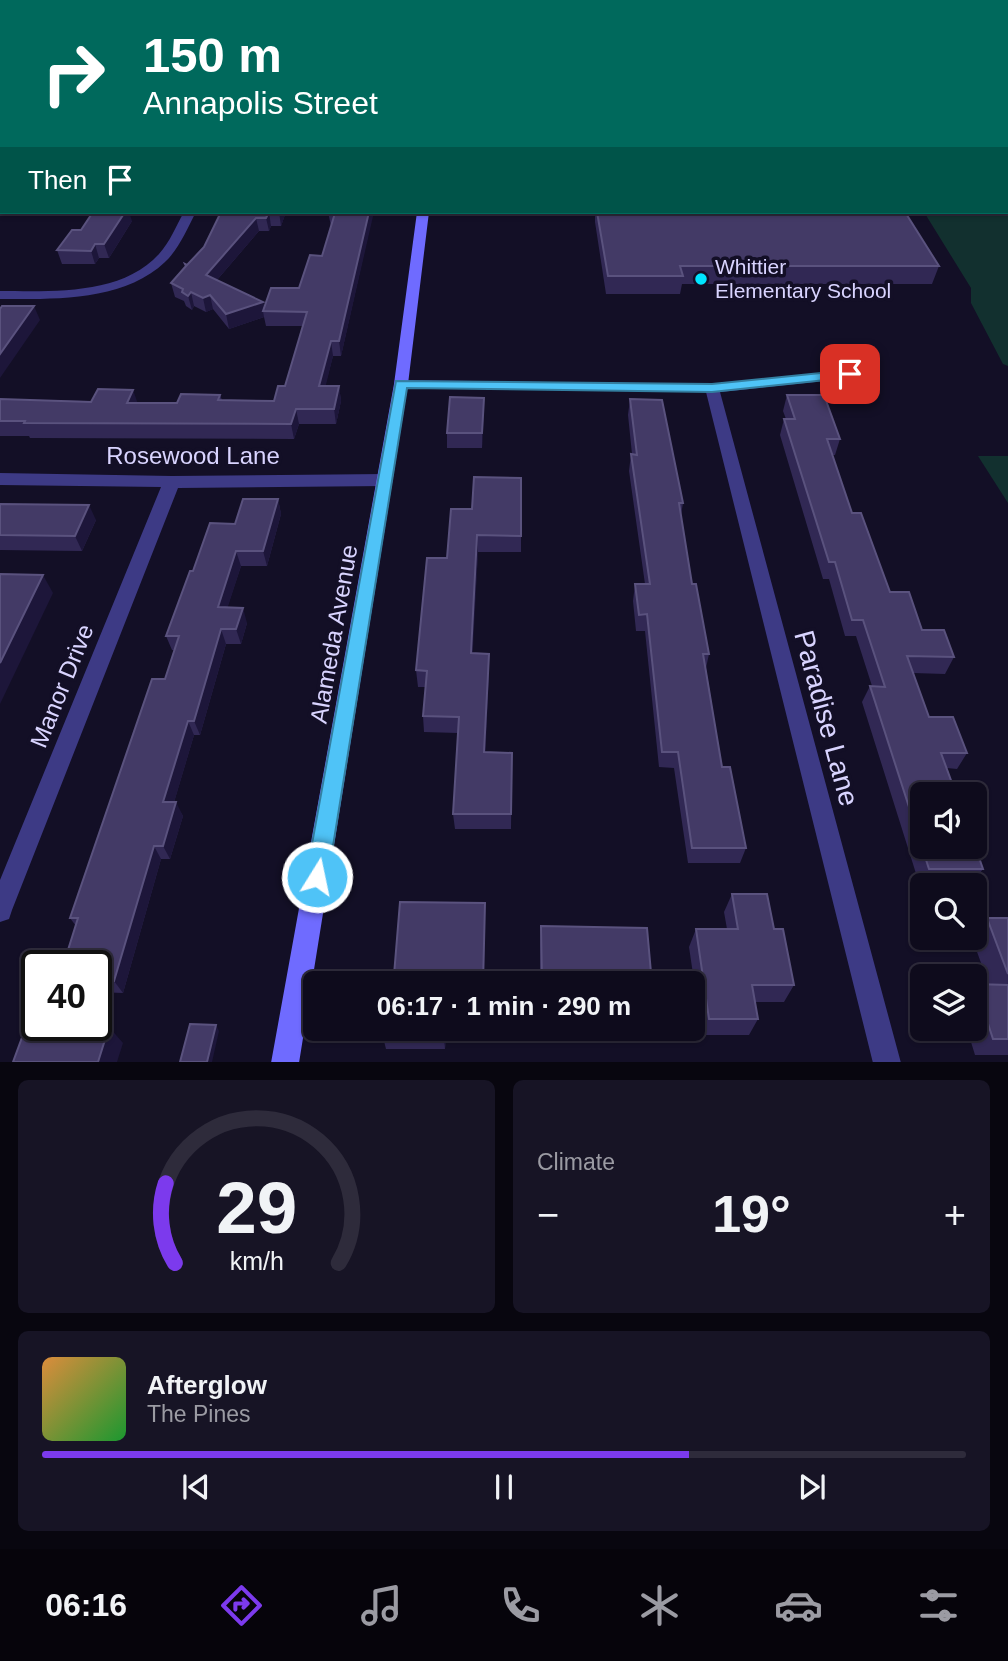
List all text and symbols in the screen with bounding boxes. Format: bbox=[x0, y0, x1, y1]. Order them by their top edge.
icon: right bbox=[28, 28, 119, 119]
text: 150 m bbox=[143, 28, 282, 82]
text: Annapolis Street bbox=[143, 85, 378, 121]
icon: arrive bbox=[101, 161, 139, 199]
text: Then bbox=[28, 165, 87, 195]
place label: Whittier Elementary School bbox=[715, 255, 891, 302]
marker: Whittier Elementary School bbox=[693, 271, 709, 287]
pin bbox=[820, 344, 880, 404]
icon: arrive bbox=[831, 355, 869, 393]
street label: Rosewood Lane bbox=[106, 442, 280, 469]
street label: Alameda Avenue bbox=[304, 542, 363, 725]
street label: Manor Drive bbox=[25, 620, 99, 751]
street label: Paradise Lane bbox=[788, 627, 865, 809]
map controls bbox=[910, 782, 987, 1041]
button: sound bbox=[910, 782, 987, 859]
position arrow bbox=[280, 840, 354, 914]
button: search bbox=[910, 873, 987, 950]
speed limit sign: 40 bbox=[21, 950, 112, 1041]
button: layers bbox=[910, 964, 987, 1041]
text: 06:17 · 1 min · 290 m bbox=[377, 991, 631, 1021]
text: Climate bbox=[537, 1149, 615, 1175]
text: 29 bbox=[216, 1167, 297, 1248]
text: 19° bbox=[712, 1185, 791, 1243]
text: − bbox=[537, 1194, 559, 1236]
text: + bbox=[944, 1194, 966, 1236]
text: km/h bbox=[229, 1246, 284, 1274]
text: Afterglow bbox=[147, 1370, 267, 1400]
text: The Pines bbox=[147, 1401, 251, 1427]
icon: previous bbox=[177, 1468, 215, 1506]
icon: pause bbox=[485, 1468, 523, 1506]
icon: next bbox=[793, 1468, 831, 1506]
icon: directions bbox=[217, 1581, 266, 1630]
icon: music bbox=[357, 1581, 406, 1630]
icon: phone bbox=[496, 1581, 545, 1630]
icon: climate bbox=[635, 1581, 684, 1630]
icon: car bbox=[774, 1581, 823, 1630]
icon: filters bbox=[914, 1581, 963, 1630]
text: 06:16 bbox=[45, 1587, 127, 1623]

